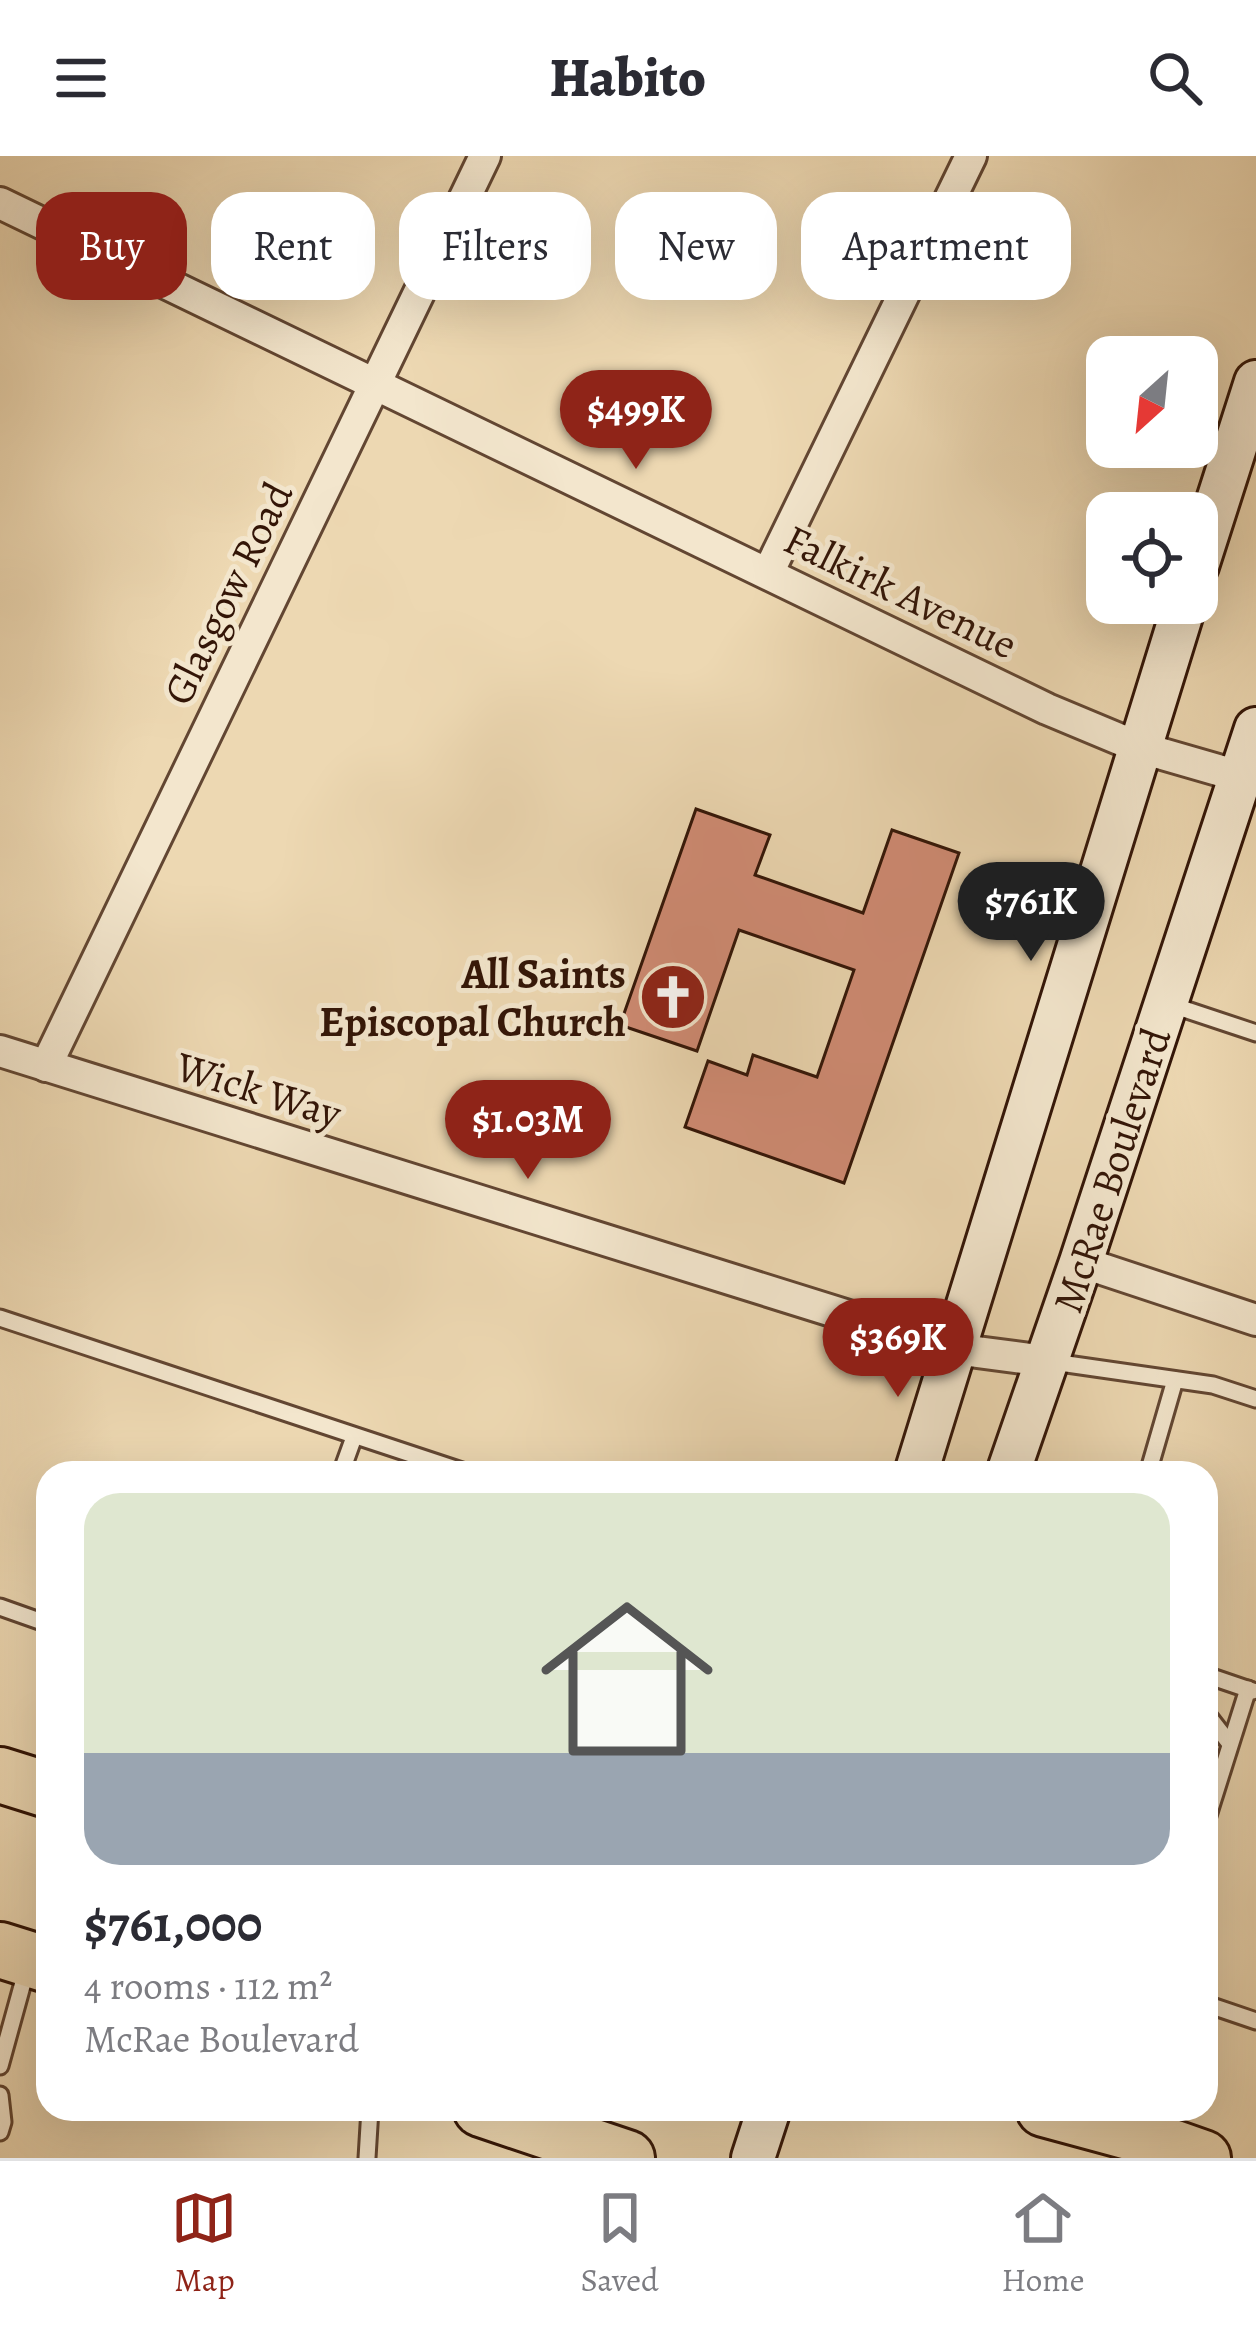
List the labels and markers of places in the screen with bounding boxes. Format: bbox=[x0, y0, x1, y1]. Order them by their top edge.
pin: $499K bbox=[552, 370, 720, 472]
pin: $761K bbox=[947, 862, 1115, 964]
place label: All Saints Episcopal Church bbox=[319, 945, 626, 1050]
church icon: All Saints Episcopal Church bbox=[638, 962, 708, 1032]
pin: $1.03M bbox=[430, 1080, 626, 1182]
pin: $369K bbox=[814, 1298, 982, 1400]

